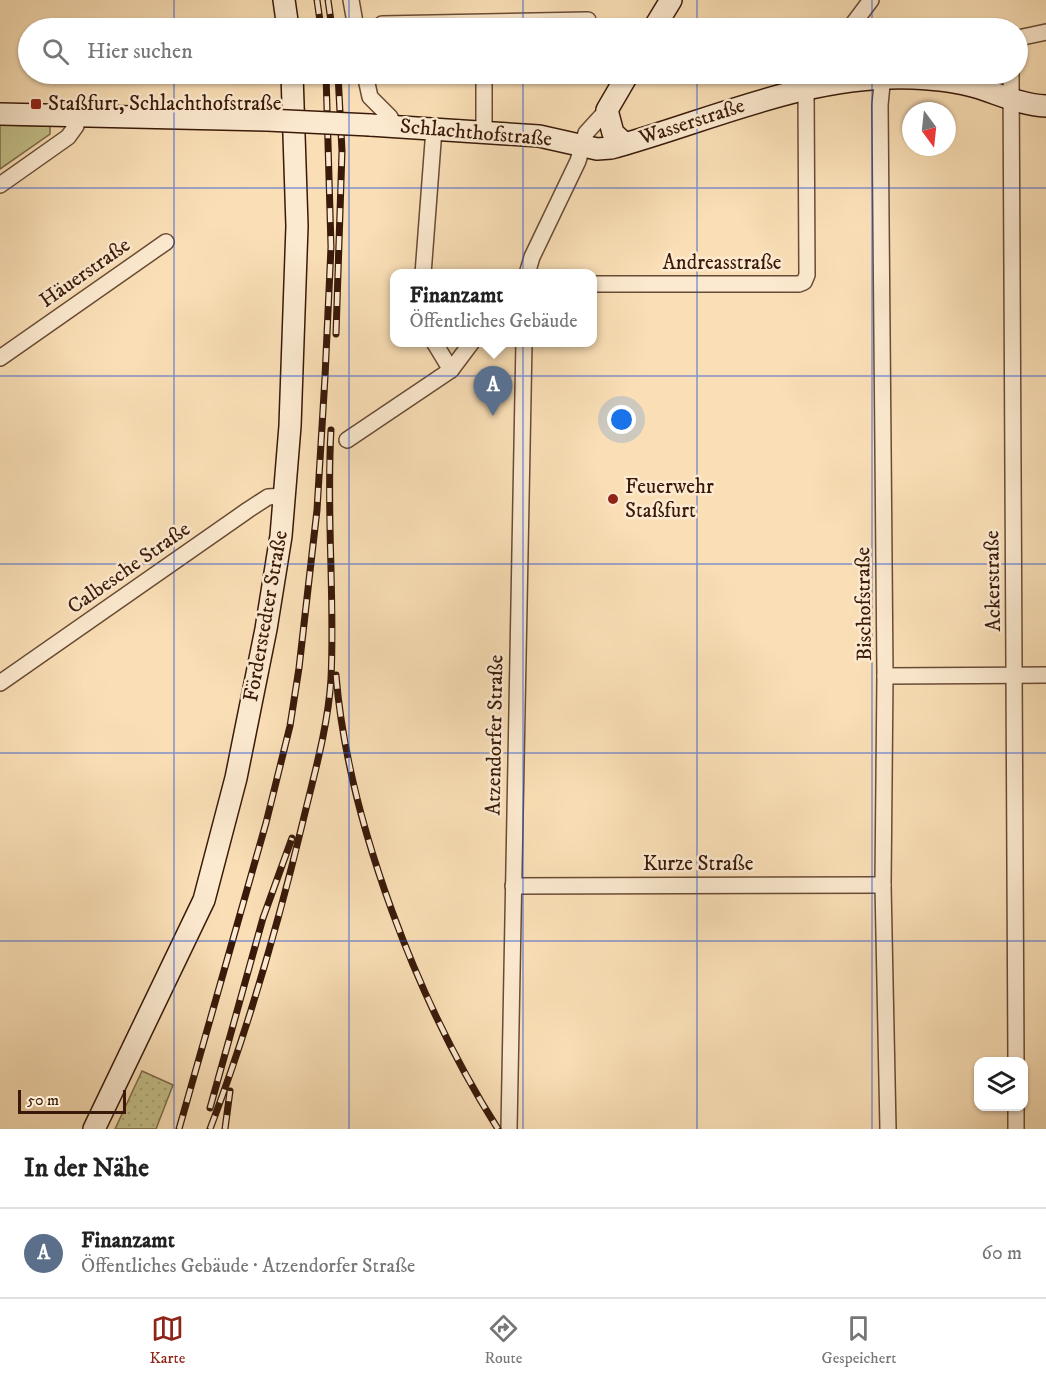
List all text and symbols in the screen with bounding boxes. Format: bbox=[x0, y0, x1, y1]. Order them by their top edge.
search box bbox=[18, 18, 1028, 84]
icon: search bbox=[39, 35, 72, 68]
text: Hier suchen bbox=[87, 38, 193, 65]
place label: Staßfurt, Schlachthofstraße bbox=[48, 91, 282, 117]
street label: Wasserstraße bbox=[635, 93, 748, 152]
marker: Staßfurt, Schlachthofstraße bbox=[29, 97, 43, 111]
north arrow bbox=[902, 102, 956, 156]
street label: Schlachthofstraße bbox=[399, 113, 553, 153]
street label: Häuerstraße bbox=[35, 232, 136, 314]
street label: Andreasstraße bbox=[662, 250, 782, 276]
popup bbox=[390, 269, 597, 347]
text: Finanzamt bbox=[410, 282, 503, 309]
text: Öffentliches Gebäude bbox=[410, 309, 577, 334]
pin: A bbox=[474, 366, 512, 416]
your location bbox=[607, 405, 636, 434]
place label: Feuerwehr Staßfurt bbox=[625, 474, 714, 524]
marker: Feuerwehr Staßfurt bbox=[606, 492, 620, 506]
street label: Calbesche Straße bbox=[63, 516, 196, 620]
street label: Förderstedter Straße bbox=[238, 528, 294, 704]
street label: Ackerstraße bbox=[979, 530, 1007, 632]
street label: Bischofstraße bbox=[850, 546, 878, 661]
street label: Atzendorfer Straße bbox=[481, 654, 509, 816]
street label: Kurze Straße bbox=[643, 851, 754, 877]
map controls bbox=[974, 1057, 1028, 1111]
button: layers bbox=[974, 1057, 1028, 1111]
scale bar bbox=[18, 1087, 126, 1114]
text: 50 m bbox=[27, 1090, 59, 1110]
text: In der Nähe bbox=[24, 1152, 149, 1185]
text: Finanzamt bbox=[81, 1227, 175, 1254]
text: A bbox=[37, 1241, 50, 1266]
text: 60 m bbox=[982, 1241, 1022, 1266]
text: Öffentliches Gebäude · Atzendorfer Straße bbox=[81, 1254, 415, 1279]
tab: Karte bbox=[150, 1312, 185, 1368]
tab: Route bbox=[485, 1312, 522, 1368]
tab: Gespeichert bbox=[822, 1312, 896, 1368]

